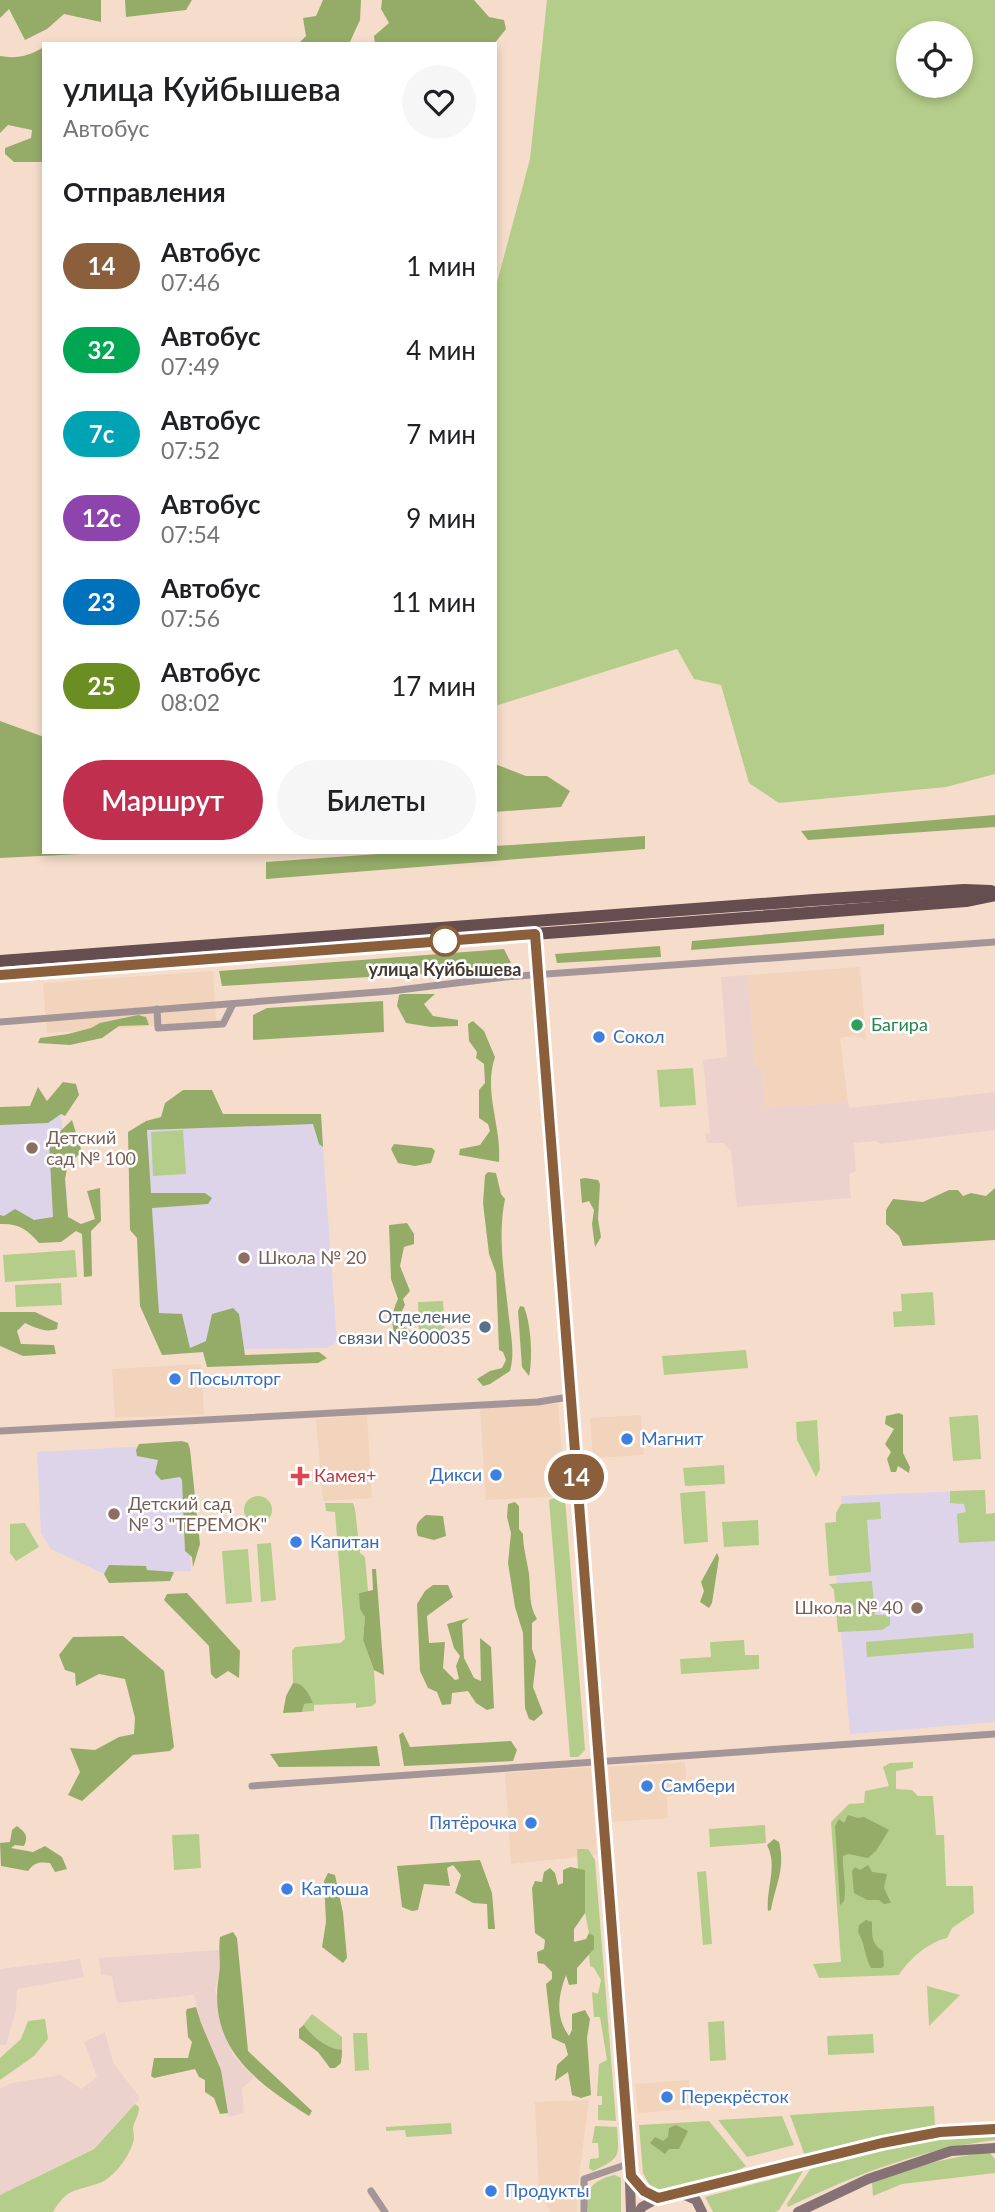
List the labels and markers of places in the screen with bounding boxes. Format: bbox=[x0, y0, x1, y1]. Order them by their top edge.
marker: улица Куйбышева bbox=[430, 926, 460, 956]
place label: улица Куйбышева bbox=[369, 958, 521, 980]
place label: Багира bbox=[871, 1013, 928, 1035]
marker: Багира bbox=[849, 1017, 865, 1033]
place label: Сокол bbox=[613, 1025, 664, 1047]
marker: Сокол bbox=[591, 1029, 607, 1045]
place label: Детский сад № 100 bbox=[46, 1126, 136, 1169]
marker: Детский сад № 100 bbox=[24, 1140, 40, 1156]
place label: Школа № 20 bbox=[258, 1246, 367, 1268]
marker: Школа № 20 bbox=[236, 1250, 252, 1266]
place label: Отделение связи №600035 bbox=[338, 1305, 471, 1348]
marker: Отделение связи №600035 bbox=[477, 1319, 493, 1335]
place label: Посылторг bbox=[189, 1367, 281, 1389]
marker: Посылторг bbox=[167, 1371, 183, 1387]
place label: Магнит bbox=[641, 1427, 703, 1449]
marker: Магнит bbox=[619, 1431, 635, 1447]
place label: Дикси bbox=[430, 1463, 482, 1485]
place label: Камея+ bbox=[314, 1464, 376, 1486]
marker: Дикси bbox=[488, 1467, 504, 1483]
marker: Камея+ bbox=[292, 1468, 308, 1484]
place label: Детский сад № 3 "ТЕРЕМОК" bbox=[128, 1492, 267, 1535]
marker: Детский сад № 3 "ТЕРЕМОК" bbox=[106, 1506, 122, 1522]
place label: Капитан bbox=[310, 1530, 379, 1552]
marker: Капитан bbox=[288, 1534, 304, 1550]
place label: Школа № 40 bbox=[794, 1596, 903, 1618]
marker: Школа № 40 bbox=[909, 1600, 925, 1616]
place label: Самбери bbox=[661, 1774, 735, 1796]
marker: Самбери bbox=[639, 1778, 655, 1794]
place label: Пятёрочка bbox=[429, 1811, 517, 1833]
marker: Пятёрочка bbox=[523, 1815, 539, 1831]
place label: Катюша bbox=[301, 1877, 369, 1899]
marker: Катюша bbox=[279, 1881, 295, 1897]
place label: Перекрёсток bbox=[681, 2085, 789, 2107]
marker: Перекрёсток bbox=[659, 2089, 675, 2105]
place label: Продукты bbox=[505, 2179, 589, 2201]
marker: Продукты bbox=[483, 2183, 499, 2199]

